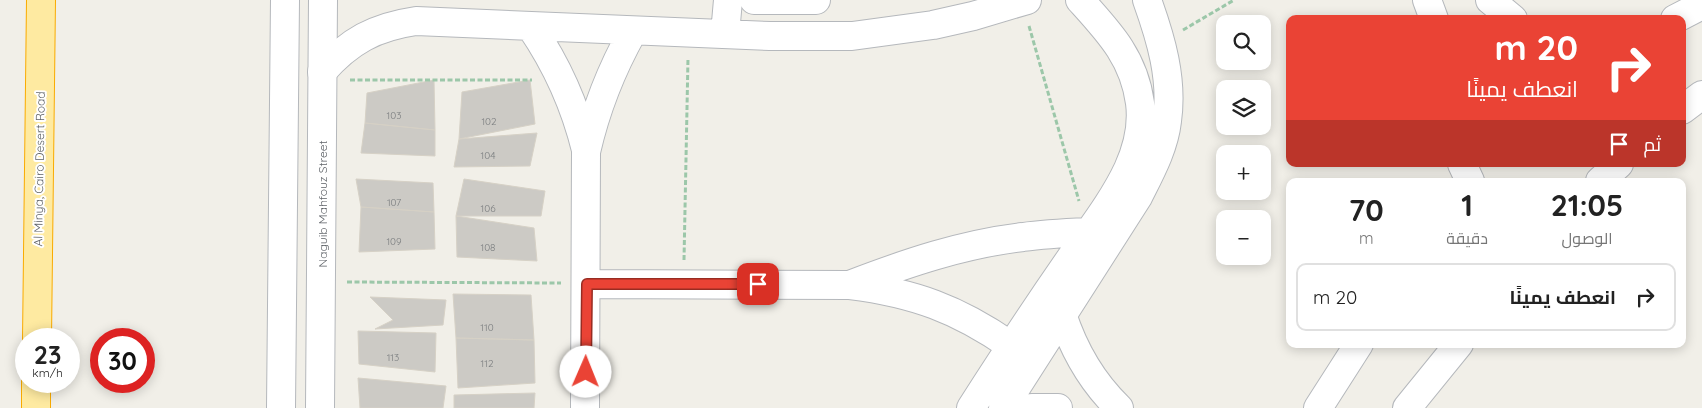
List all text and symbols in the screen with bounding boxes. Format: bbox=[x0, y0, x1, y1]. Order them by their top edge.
map controls bbox=[1216, 15, 1271, 265]
button: search bbox=[1216, 15, 1271, 70]
text: 20 m bbox=[1495, 25, 1578, 69]
icon: right bbox=[1596, 35, 1661, 100]
text: انعطف يمينًا bbox=[1466, 75, 1578, 103]
button: layers bbox=[1216, 80, 1271, 135]
street label: Al Minya, Cairo Desert Road bbox=[30, 91, 48, 247]
house number: 103 bbox=[387, 109, 401, 122]
house number: 102 bbox=[481, 115, 497, 128]
icon: arrive bbox=[1605, 130, 1633, 158]
text: ثم bbox=[1643, 132, 1661, 156]
street label: Naguib Mahfouz Street bbox=[315, 140, 330, 268]
button: + bbox=[1216, 145, 1271, 200]
house number: 104 bbox=[481, 149, 495, 162]
text: 1 bbox=[1461, 186, 1473, 224]
text: 21:05 bbox=[1551, 186, 1623, 224]
text: 70 bbox=[1349, 191, 1384, 229]
house number: 107 bbox=[387, 196, 401, 209]
house number: 106 bbox=[480, 202, 496, 215]
button: − bbox=[1216, 210, 1271, 265]
text: m bbox=[1359, 228, 1373, 248]
text: دقيقة bbox=[1446, 228, 1488, 248]
text: الوصول bbox=[1561, 228, 1612, 248]
house number: 109 bbox=[386, 235, 402, 248]
house number: 108 bbox=[480, 241, 496, 254]
pin bbox=[737, 263, 779, 305]
icon: arrive bbox=[744, 270, 772, 298]
icon: right bbox=[1631, 283, 1659, 311]
text: 20 m bbox=[1313, 285, 1357, 309]
text: انعطف يمينًا bbox=[1509, 285, 1616, 309]
house number: 110 bbox=[480, 321, 494, 334]
speed limit sign: 30 bbox=[90, 328, 155, 393]
text: 23 bbox=[34, 339, 61, 370]
position arrow bbox=[559, 345, 611, 397]
house number: 113 bbox=[387, 351, 399, 364]
house number: 112 bbox=[481, 357, 494, 370]
text: km/h bbox=[32, 365, 63, 380]

